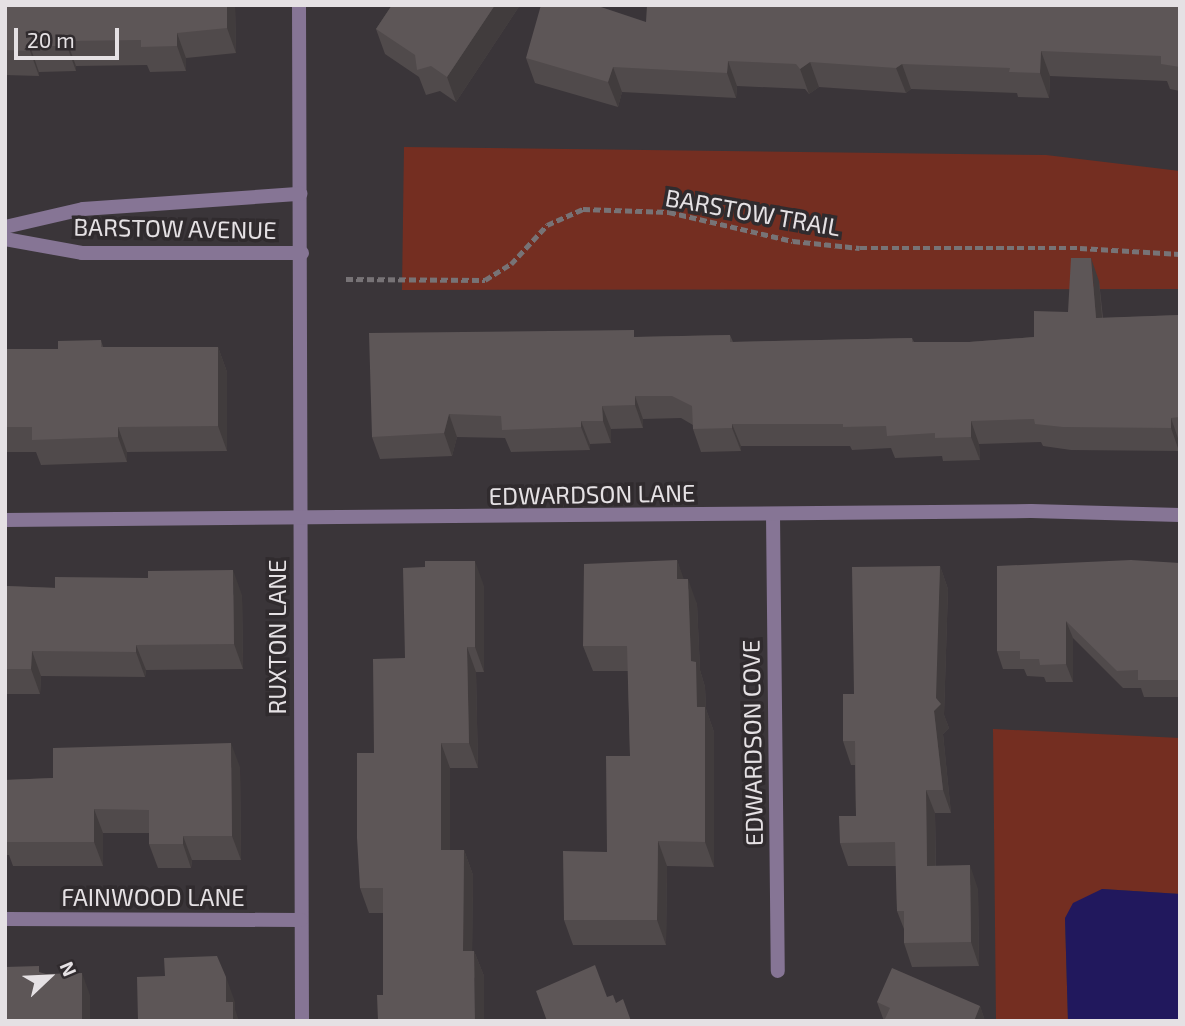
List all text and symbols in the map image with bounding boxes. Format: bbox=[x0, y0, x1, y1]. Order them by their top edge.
scale bar bbox=[18, 14, 122, 58]
text: 20 m bbox=[27, 27, 75, 52]
street label: BARSTOW TRAIL bbox=[663, 182, 843, 242]
street label: BARSTOW AVENUE bbox=[73, 212, 277, 244]
street label: EDWARDSON LANE bbox=[488, 478, 696, 510]
street label: RUXTON LANE bbox=[263, 559, 291, 715]
street label: EDWARDSON COVE bbox=[736, 640, 768, 846]
street label: FAINWOOD LANE bbox=[61, 883, 245, 911]
north arrow bbox=[14, 942, 84, 1012]
text: N bbox=[56, 958, 82, 979]

